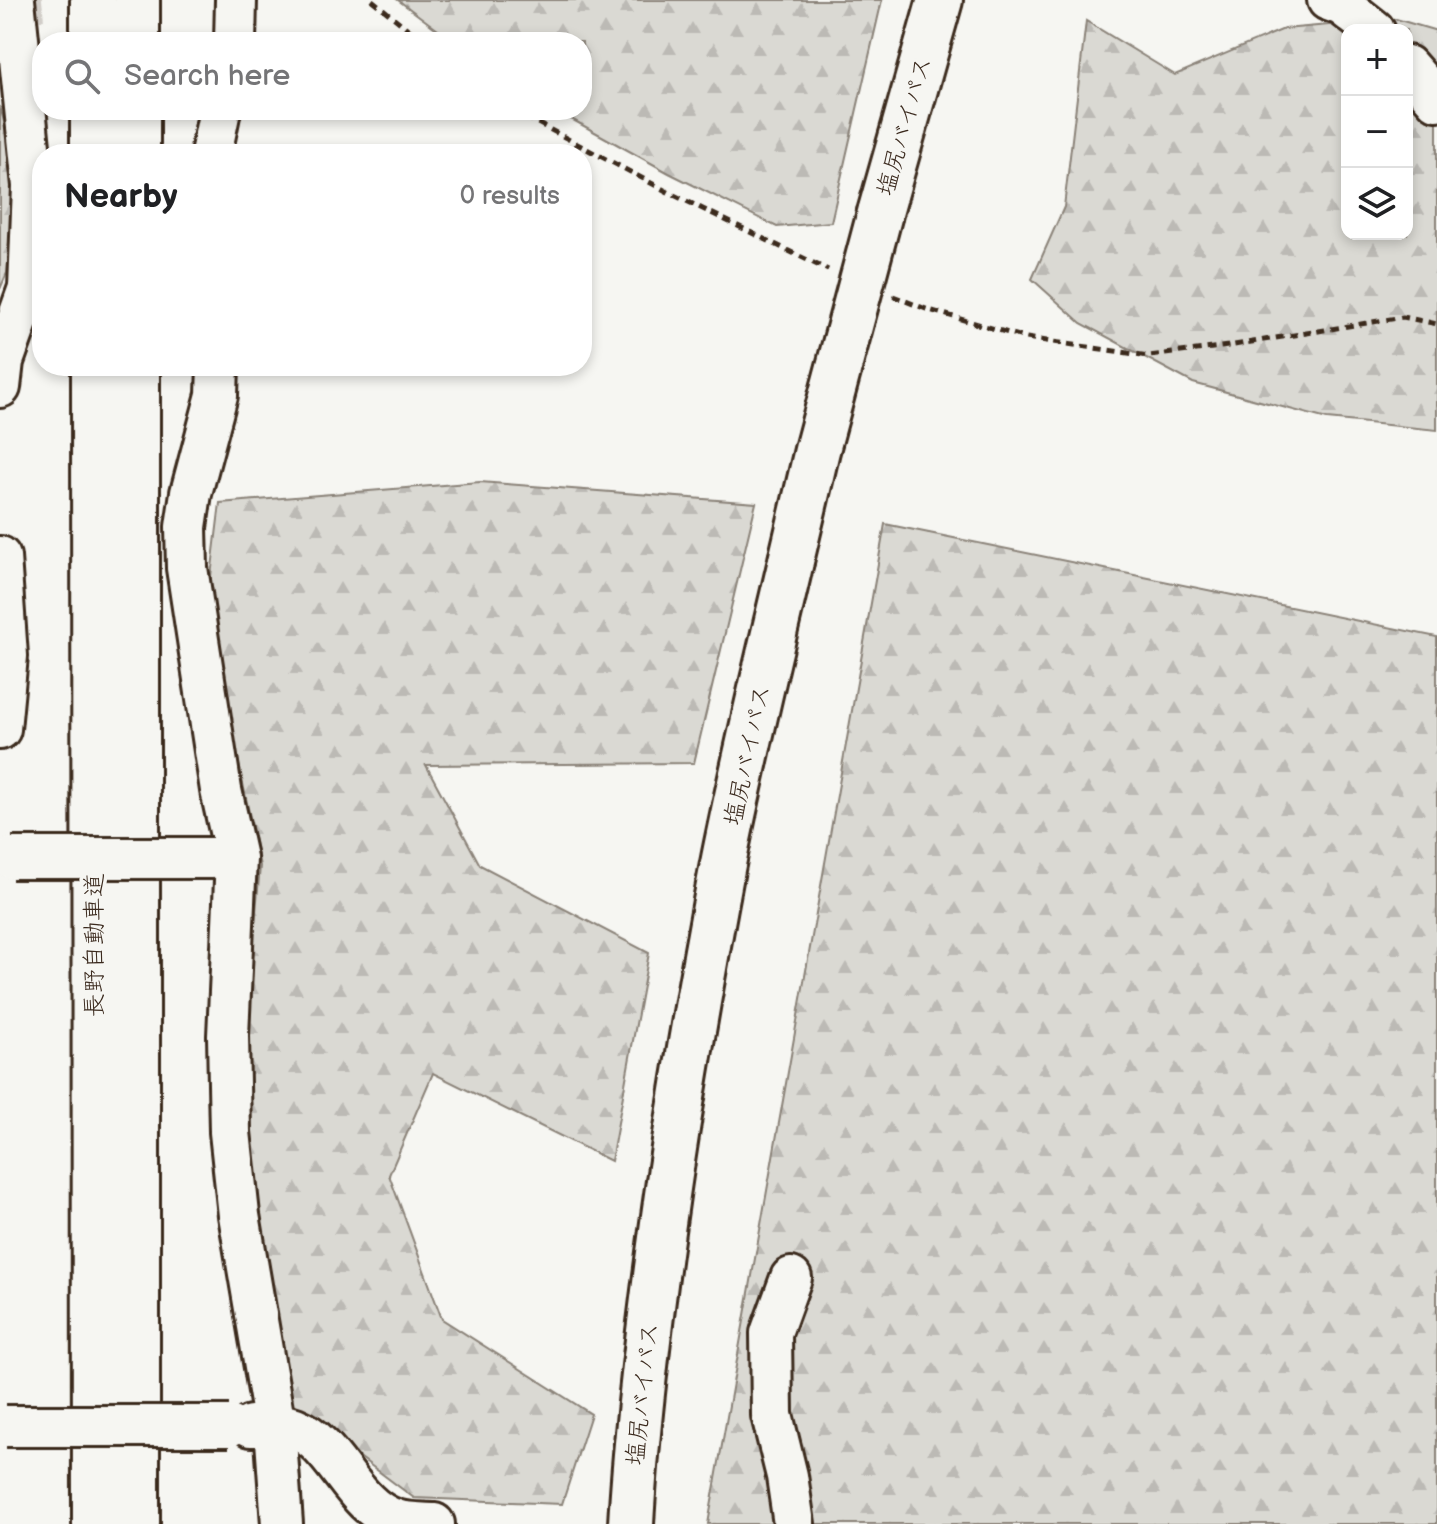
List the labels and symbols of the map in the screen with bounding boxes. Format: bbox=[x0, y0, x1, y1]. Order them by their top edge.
street label: 塩尻バイパス bbox=[871, 53, 938, 199]
street label: 塩尻バイパス bbox=[718, 682, 777, 828]
street label: 長野自動車道 bbox=[80, 873, 109, 1017]
street label: 塩尻バイパス bbox=[621, 1321, 664, 1467]

